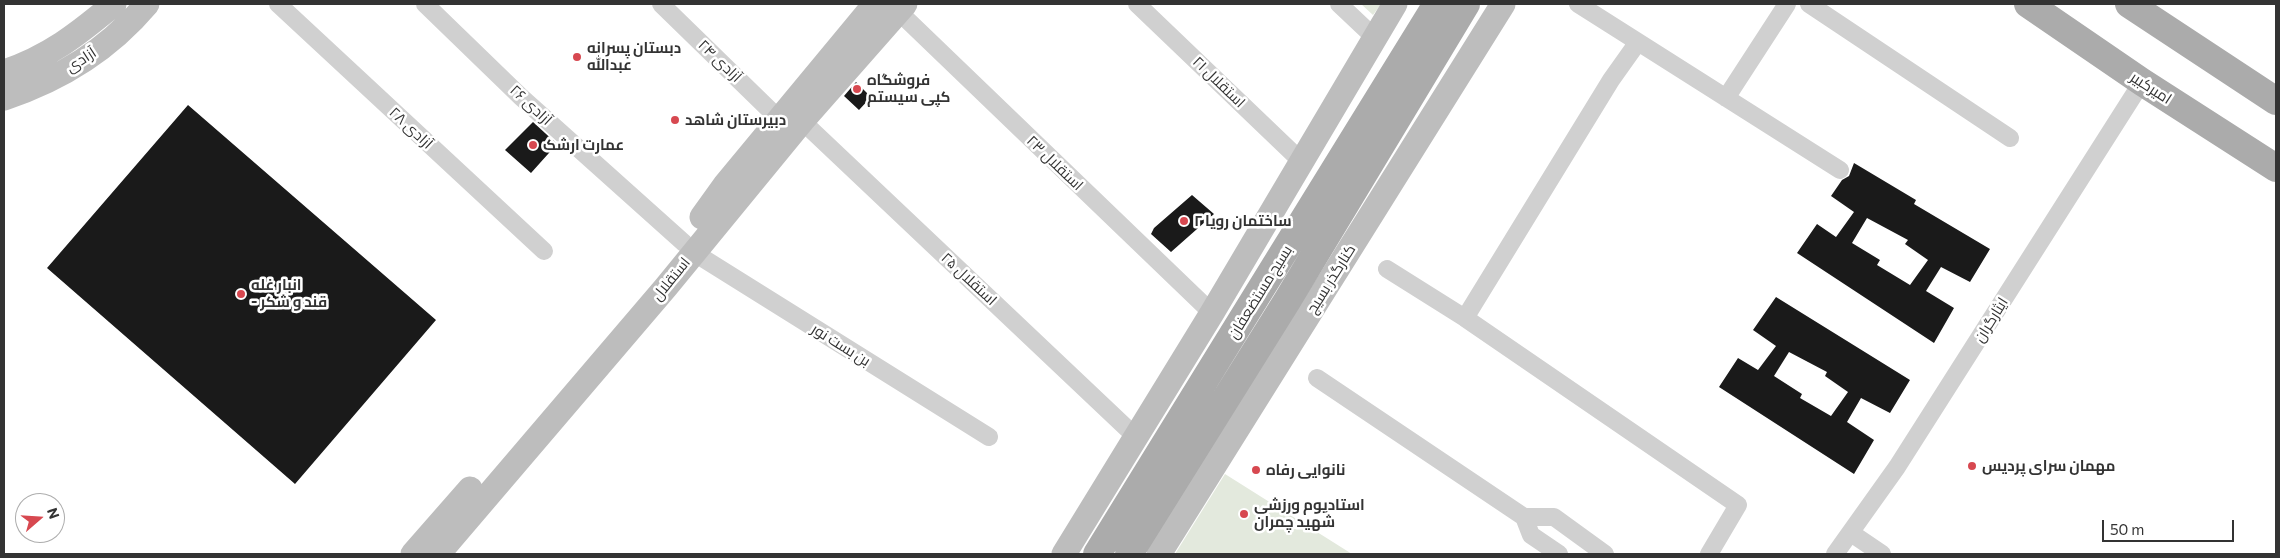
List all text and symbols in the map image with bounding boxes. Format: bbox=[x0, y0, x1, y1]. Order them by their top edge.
street label: آزادی ۲۴ bbox=[695, 36, 745, 86]
place label: دبستان پسرانه عبدالله bbox=[587, 39, 681, 74]
street label: آزادی bbox=[62, 44, 100, 76]
marker: دبستان پسرانه عبدالله bbox=[571, 51, 583, 63]
street label: استقلال ۲۱ bbox=[1189, 53, 1249, 111]
street label: امیرکبیر bbox=[2127, 68, 2175, 108]
place label: فروشگاه کپی سیستم bbox=[867, 71, 950, 106]
street label: آزادی ۲۶ bbox=[506, 81, 556, 129]
marker: فروشگاه کپی سیستم bbox=[851, 83, 863, 95]
street label: آزادی ۲۸ bbox=[386, 103, 436, 153]
place label: دبیرستان شاهد bbox=[685, 111, 786, 129]
marker: دبیرستان شاهد bbox=[669, 114, 681, 126]
street label: استقلال ۲۳ bbox=[1023, 132, 1087, 194]
place label: عمارت ارشک bbox=[543, 136, 624, 154]
marker: عمارت ارشک bbox=[527, 139, 539, 151]
place label: ساختمان رویا ۲ bbox=[1194, 212, 1292, 230]
marker: ساختمان رویا ۲ bbox=[1178, 215, 1190, 227]
street label: کنارگذر بسیج bbox=[1303, 241, 1359, 317]
street label: بسیج مستضعفان bbox=[1224, 242, 1296, 342]
street label: استقلال ۲۵ bbox=[937, 249, 1001, 309]
street label: استقلال bbox=[648, 254, 694, 304]
place label: انبار غله - قند و شکر bbox=[251, 276, 327, 311]
marker: انبار غله - قند و شکر bbox=[235, 288, 247, 300]
street label: ایثارگران bbox=[1970, 294, 2012, 346]
street label: بن بست نور bbox=[808, 320, 874, 370]
place label: مهمان سرای پردیس bbox=[1982, 457, 2115, 475]
marker: مهمان سرای پردیس bbox=[1966, 460, 1978, 472]
place label: نانوایی رفاه bbox=[1266, 461, 1345, 479]
marker: نانوایی رفاه bbox=[1250, 464, 1262, 476]
north arrow bbox=[15, 493, 65, 543]
place label: استادیوم ورزشی شهید چمران bbox=[1254, 496, 1365, 531]
text: N bbox=[44, 506, 63, 521]
marker: استادیوم ورزشی شهید چمران bbox=[1238, 508, 1250, 520]
scale bar bbox=[2105, 510, 2238, 542]
text: 50 m bbox=[2110, 520, 2144, 538]

